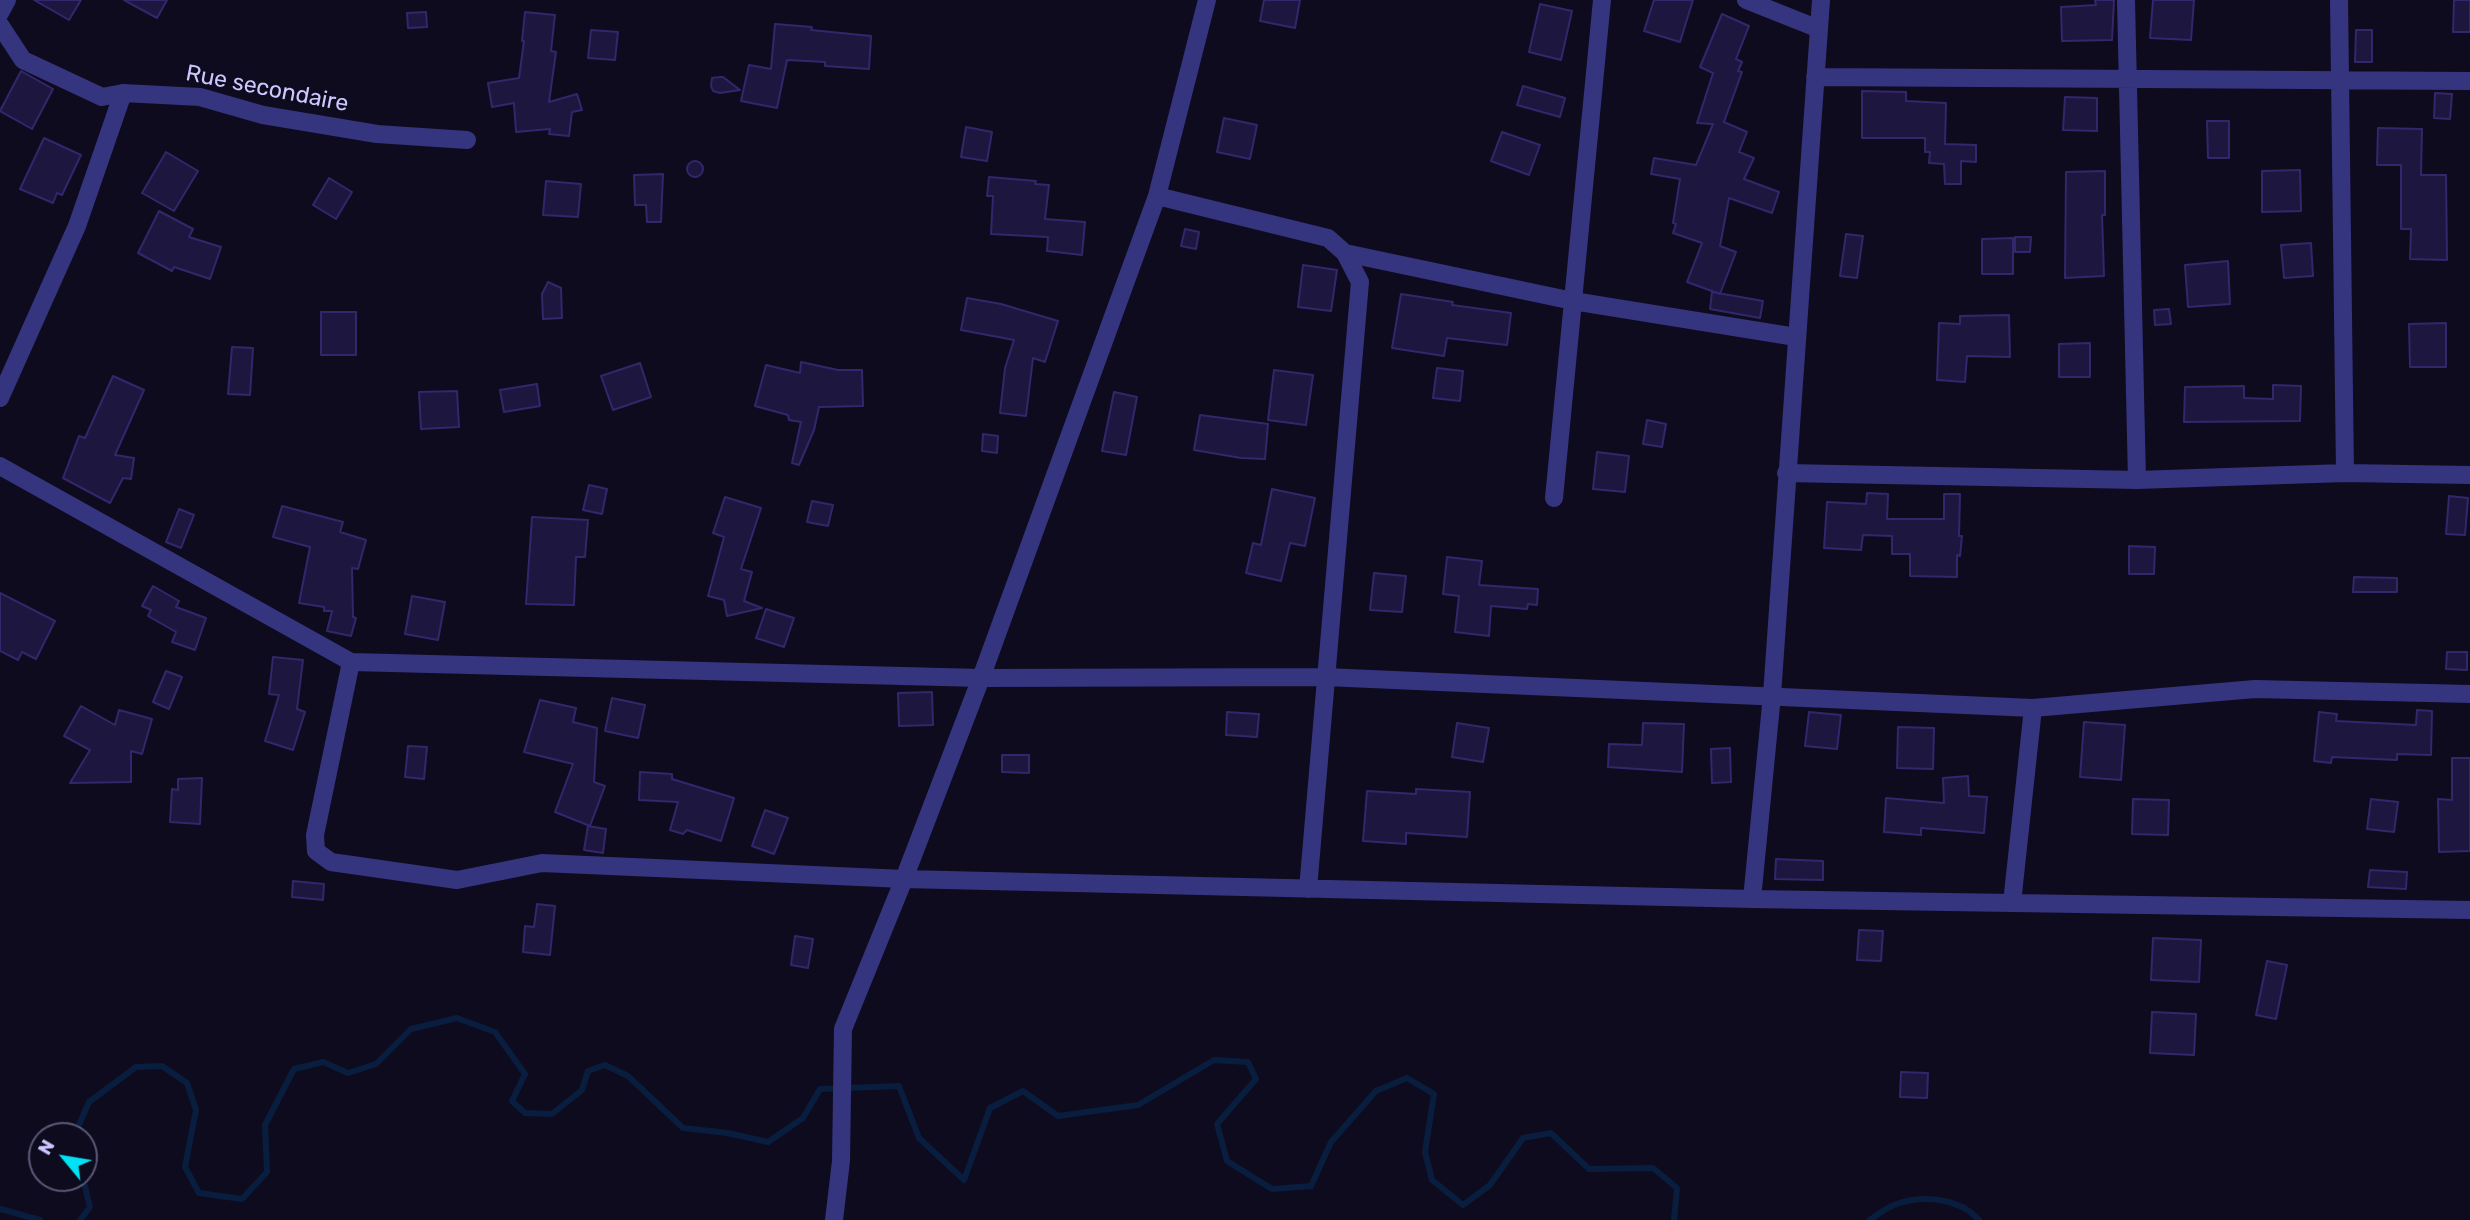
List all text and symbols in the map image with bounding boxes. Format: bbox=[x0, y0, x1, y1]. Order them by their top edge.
street label: Rue secondaire bbox=[183, 60, 351, 118]
north arrow bbox=[28, 1122, 98, 1192]
text: N bbox=[33, 1136, 59, 1159]

